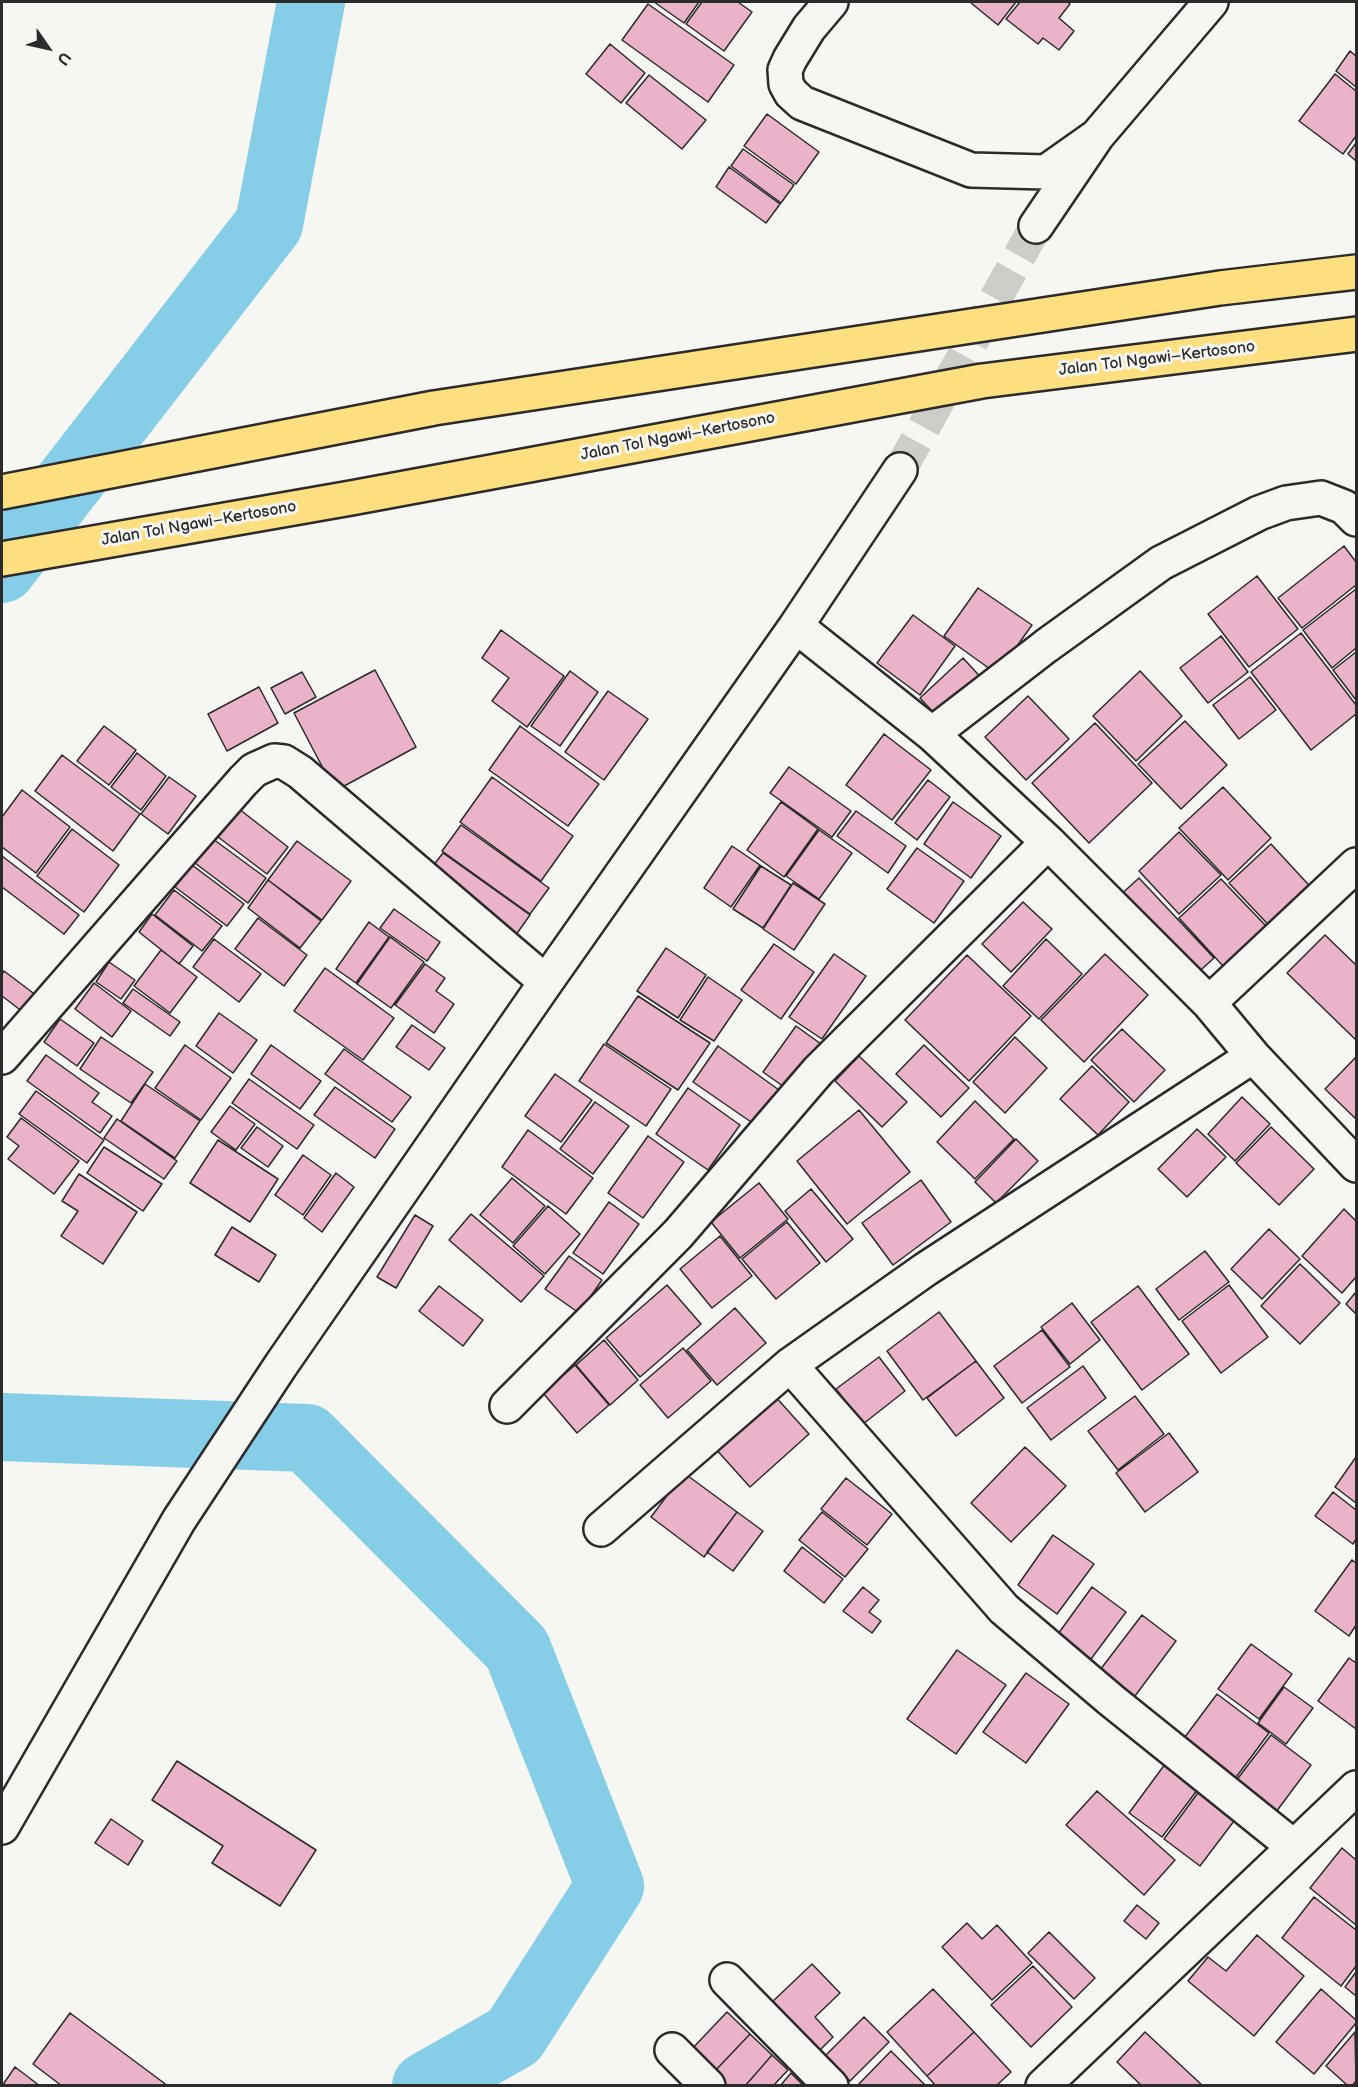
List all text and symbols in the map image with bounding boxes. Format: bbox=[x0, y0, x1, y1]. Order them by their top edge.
north arrow bbox=[18, 18, 78, 78]
text: U bbox=[52, 48, 74, 68]
street label: Jalan Tol Ngawi–Kertosono bbox=[1058, 337, 1256, 381]
street label: Jalan Tol Ngawi–Kertosono bbox=[579, 409, 777, 465]
street label: Jalan Tol Ngawi–Kertosono bbox=[100, 497, 298, 551]

